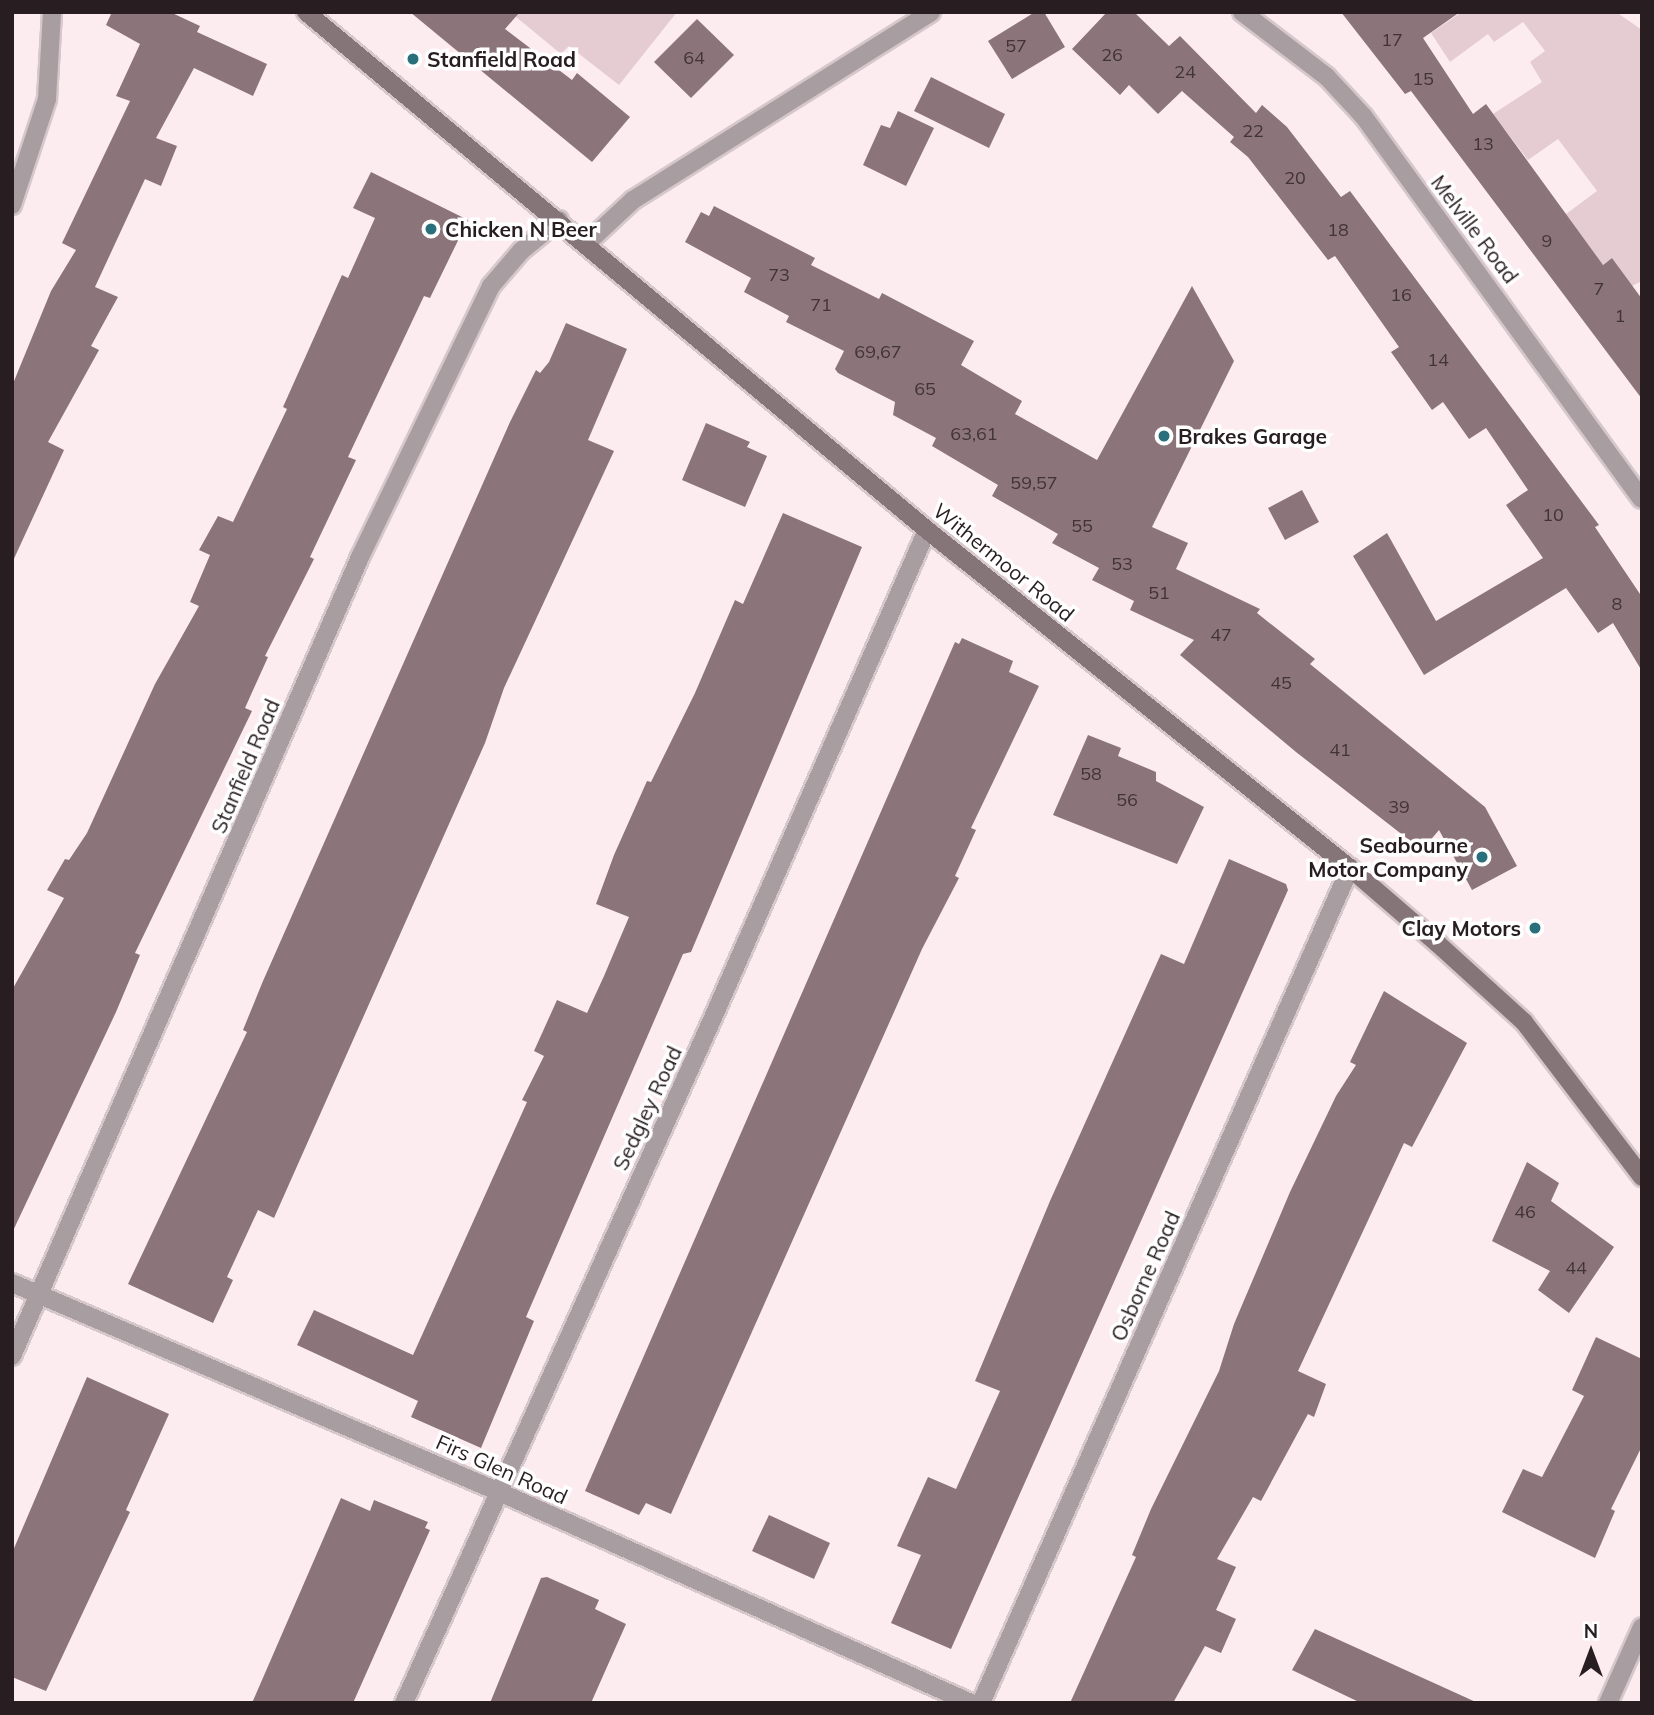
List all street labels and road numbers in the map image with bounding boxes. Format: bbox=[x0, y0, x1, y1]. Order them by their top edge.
street label: Melville Road bbox=[1426, 170, 1524, 288]
street label: Withermoor Road bbox=[928, 497, 1080, 627]
street label: Stanfield Road bbox=[205, 695, 285, 837]
street label: Sedgley Road bbox=[607, 1042, 687, 1174]
street label: Osborne Road bbox=[1105, 1207, 1185, 1345]
street label: Firs Glen Road bbox=[432, 1429, 572, 1509]

